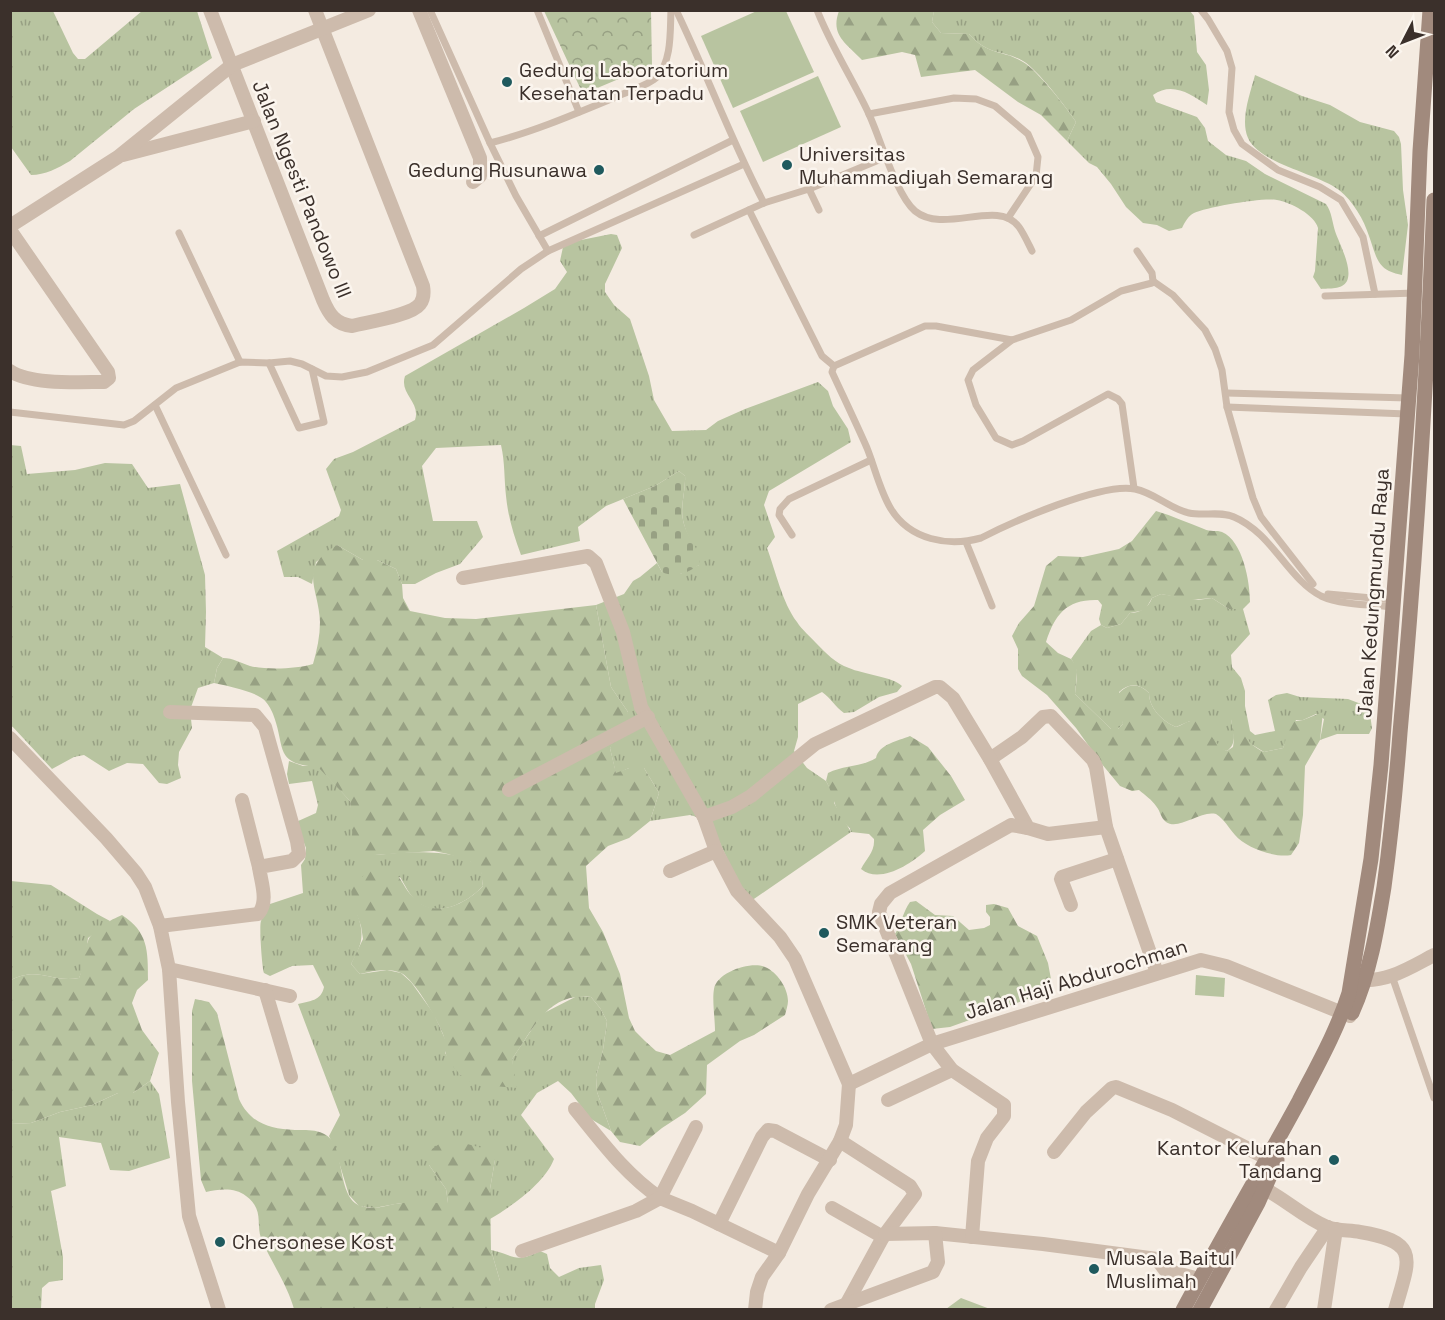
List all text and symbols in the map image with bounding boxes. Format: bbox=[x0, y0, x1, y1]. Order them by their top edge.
north arrow bbox=[1373, 12, 1433, 72]
text: N bbox=[1381, 41, 1404, 63]
place label: Gedung Laboratorium Kesehatan Terpadu bbox=[519, 57, 728, 106]
marker: Gedung Laboratorium Kesehatan Terpadu bbox=[500, 75, 514, 89]
street label: Jalan Ngesti Pandowo III bbox=[246, 76, 358, 302]
place label: Universitas Muhammadiyah Semarang bbox=[799, 141, 1053, 190]
place label: Gedung Rusunawa bbox=[408, 157, 587, 183]
marker: Universitas Muhammadiyah Semarang bbox=[780, 158, 794, 172]
marker: Gedung Rusunawa bbox=[592, 163, 606, 177]
street label: Jalan Kedungmundu Raya bbox=[1351, 467, 1395, 719]
place label: SMK Veteran Semarang bbox=[836, 909, 957, 958]
marker: SMK Veteran Semarang bbox=[817, 926, 831, 940]
street label: Jalan Haji Abdurochman bbox=[962, 933, 1190, 1025]
place label: Kantor Kelurahan Tandang bbox=[1157, 1135, 1322, 1184]
marker: Kantor Kelurahan Tandang bbox=[1327, 1153, 1341, 1167]
place label: Chersonese Kost bbox=[232, 1229, 394, 1255]
marker: Chersonese Kost bbox=[213, 1235, 227, 1249]
place label: Musala Baitul Muslimah bbox=[1106, 1245, 1235, 1294]
marker: Musala Baitul Muslimah bbox=[1087, 1262, 1101, 1276]

